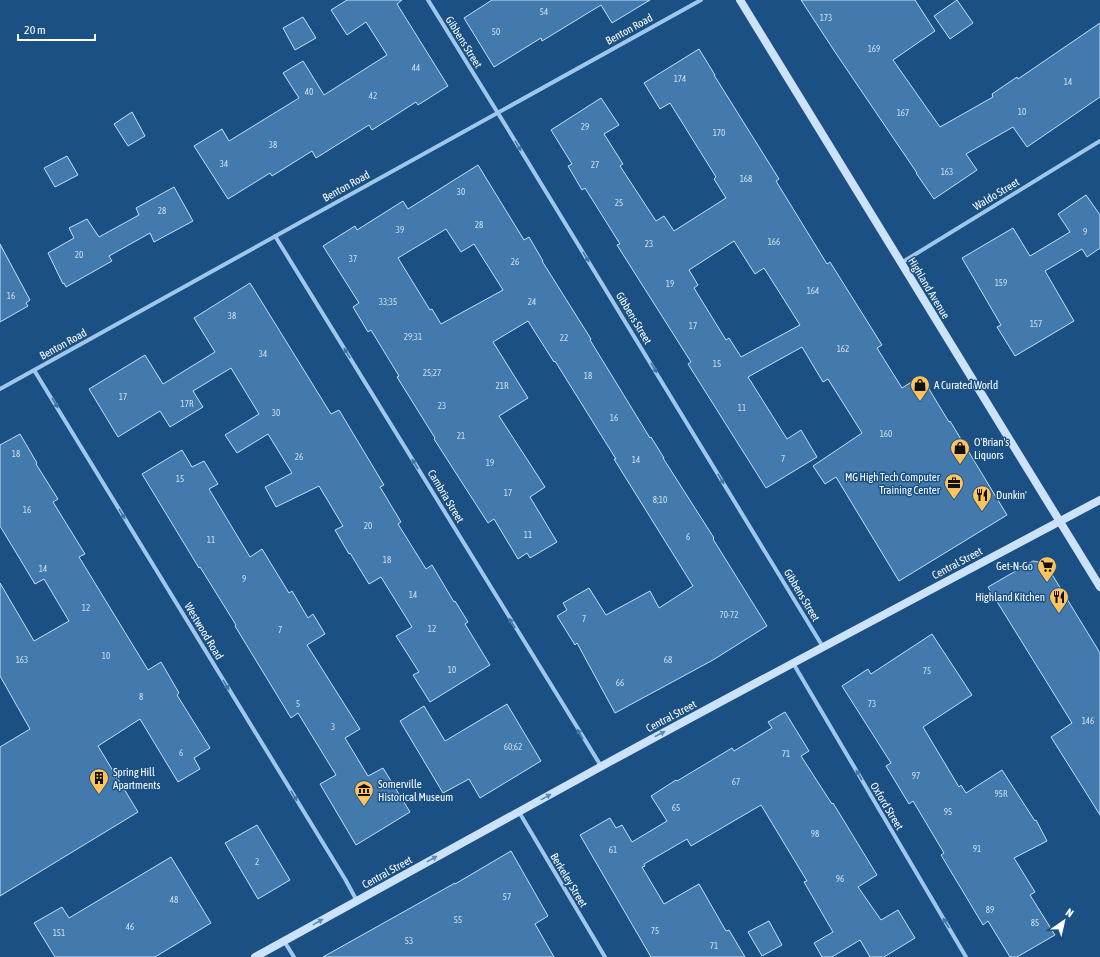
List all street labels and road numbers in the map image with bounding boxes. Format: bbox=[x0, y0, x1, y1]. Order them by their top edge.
street label: Benton Road bbox=[604, 11, 654, 47]
street label: Gibbens Street bbox=[443, 14, 485, 70]
street label: Benton Road bbox=[321, 168, 371, 204]
street label: Waldo Street bbox=[971, 176, 1021, 212]
street label: Highland Avenue bbox=[906, 255, 952, 321]
street label: Gibbens Street bbox=[614, 290, 654, 346]
street label: Benton Road bbox=[38, 326, 88, 362]
street label: Cambria Street bbox=[425, 467, 467, 525]
street label: Central Street bbox=[930, 545, 984, 581]
street label: Gibbens Street bbox=[782, 567, 822, 623]
street label: Westwood Road bbox=[182, 600, 226, 662]
street label: Central Street bbox=[644, 698, 698, 734]
street label: Oxford Street bbox=[868, 780, 906, 832]
street label: Berkeley Street bbox=[548, 851, 590, 909]
street label: Central Street bbox=[360, 853, 414, 891]

